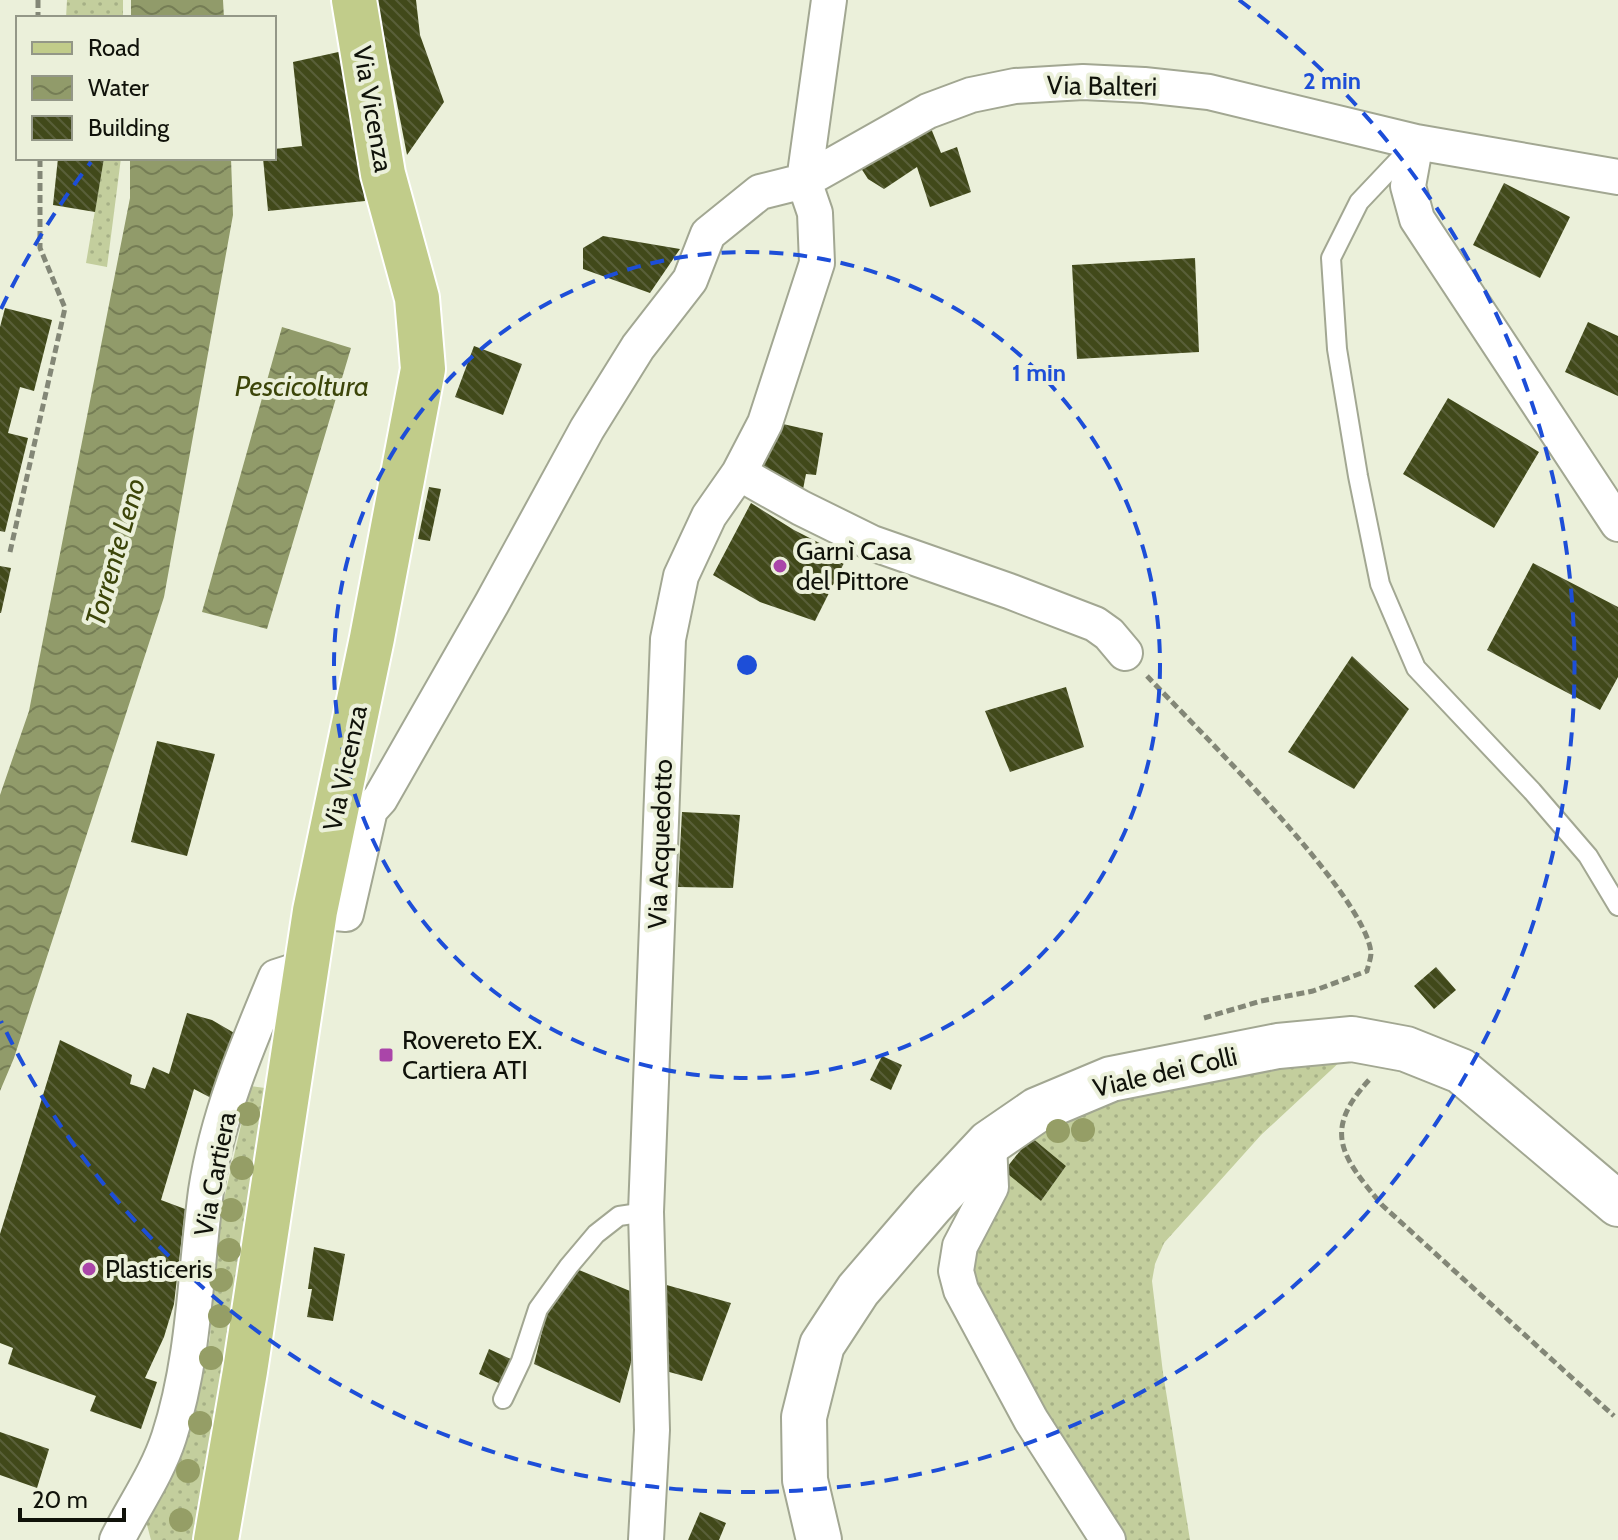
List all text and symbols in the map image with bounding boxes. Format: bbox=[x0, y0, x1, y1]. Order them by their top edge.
legend bbox=[16, 16, 276, 160]
text: Road bbox=[88, 33, 140, 62]
street label: Via Vicenza bbox=[346, 43, 400, 175]
text: 2 min bbox=[1303, 66, 1361, 95]
street label: Via Balteri bbox=[1046, 69, 1158, 103]
text: Water bbox=[88, 73, 149, 102]
text: Building bbox=[88, 113, 170, 142]
text: 1 min bbox=[1012, 358, 1066, 387]
water label: Pescicoltura bbox=[235, 369, 369, 403]
water label: Torrente Leno bbox=[78, 474, 152, 630]
place label: Garnì Casa del Pittore bbox=[796, 535, 912, 597]
marker: Garnì Casa del Pittore bbox=[771, 557, 789, 575]
centre of rings bbox=[733, 651, 761, 679]
street label: Via Vicenza bbox=[316, 702, 374, 834]
street label: Via Acquedotto bbox=[641, 759, 679, 929]
place label: Rovereto EX. Cartiera ATI bbox=[402, 1024, 542, 1086]
street label: Viale dei Colli bbox=[1090, 1040, 1240, 1104]
marker: Rovereto EX. Cartiera ATI bbox=[377, 1046, 395, 1064]
street label: Via Cartiera bbox=[187, 1109, 243, 1239]
place label: Plasticeris bbox=[105, 1253, 213, 1285]
marker: Plasticeris bbox=[80, 1260, 98, 1278]
scale bar bbox=[20, 1472, 124, 1522]
text: 20 m bbox=[32, 1485, 88, 1514]

